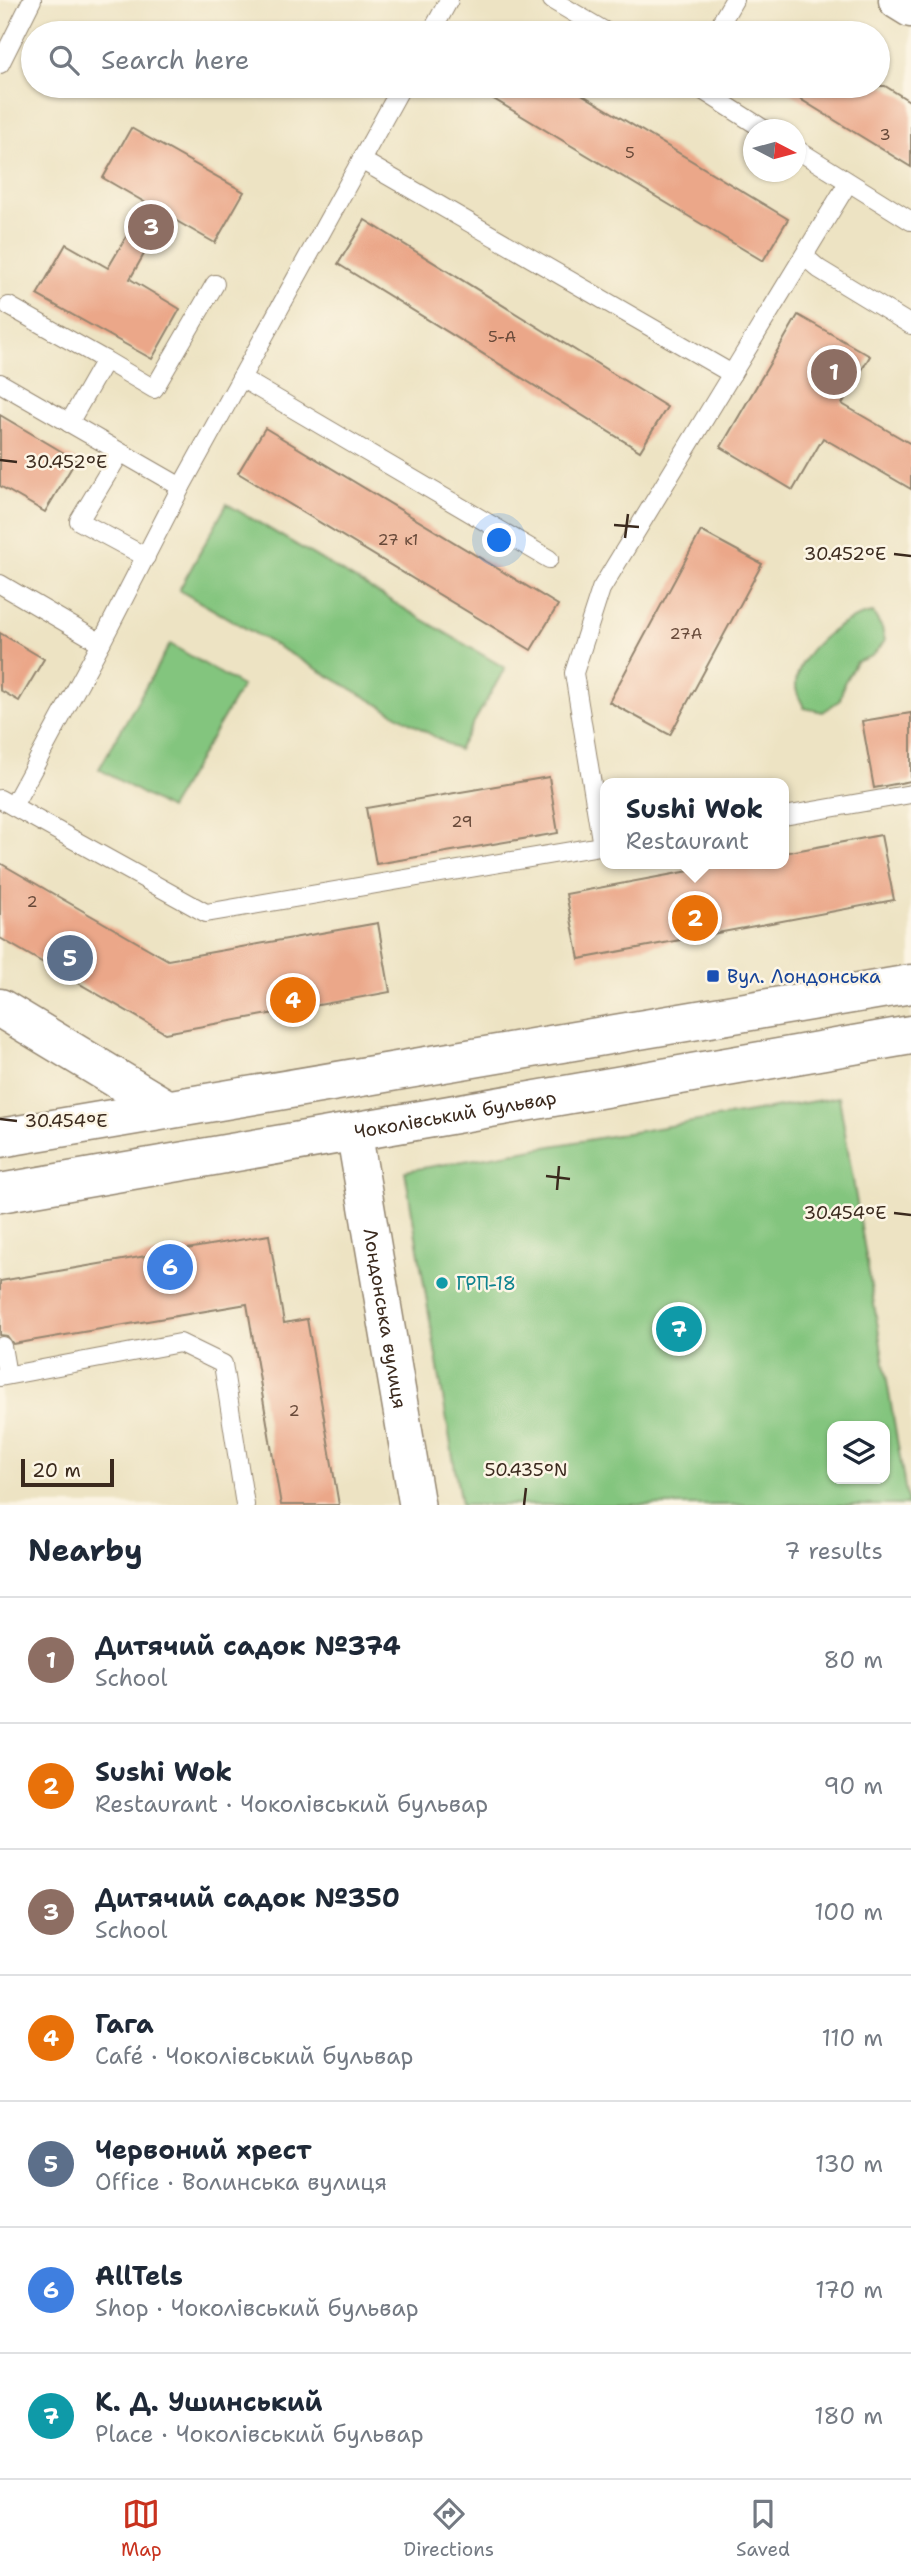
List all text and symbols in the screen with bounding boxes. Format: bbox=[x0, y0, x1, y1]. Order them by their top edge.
search box bbox=[21, 21, 890, 98]
icon: search bbox=[45, 41, 83, 79]
text: Search here bbox=[101, 42, 250, 77]
north arrow bbox=[743, 119, 806, 182]
house number: 3 bbox=[879, 124, 891, 145]
house number: 5 bbox=[625, 142, 635, 163]
pin: 3 bbox=[128, 201, 174, 253]
house number: 5-А bbox=[488, 326, 516, 347]
pin: 1 bbox=[811, 346, 857, 398]
text: 30.452°E bbox=[25, 450, 107, 474]
your location bbox=[482, 523, 516, 557]
house number: 27 к1 bbox=[378, 529, 419, 550]
text: 30.452°E bbox=[804, 542, 886, 566]
house number: 27А bbox=[670, 623, 702, 644]
popup bbox=[600, 778, 789, 869]
text: Sushi Wok bbox=[626, 791, 763, 826]
house number: 29 bbox=[451, 811, 473, 832]
text: Restaurant bbox=[626, 826, 749, 856]
house number: 2 bbox=[26, 891, 38, 912]
pin: 2 bbox=[672, 892, 718, 944]
pin: 5 bbox=[47, 932, 93, 984]
place label: Вул. Лондонська bbox=[727, 964, 881, 989]
marker: Вул. Лондонська bbox=[705, 968, 721, 984]
pin: 4 bbox=[270, 974, 316, 1026]
street label: Чоколівський бульвар bbox=[352, 1085, 558, 1144]
text: 30.454°E bbox=[25, 1109, 107, 1133]
text: 30.454°E bbox=[804, 1201, 886, 1225]
street label: Лондонська вулиця bbox=[357, 1226, 412, 1410]
pin: 6 bbox=[147, 1241, 193, 1293]
place label: ГРП-18 bbox=[456, 1271, 516, 1296]
marker: ГРП-18 bbox=[434, 1275, 450, 1291]
pin: 7 bbox=[656, 1303, 702, 1355]
house number: 2 bbox=[288, 1400, 300, 1421]
map controls bbox=[827, 1421, 890, 1484]
button: layers bbox=[827, 1421, 890, 1484]
scale bar bbox=[21, 1456, 114, 1488]
text: 20 m bbox=[32, 1458, 81, 1483]
text: 50.435°N bbox=[484, 1458, 568, 1482]
text: Nearby bbox=[28, 1530, 143, 1571]
text: 7 results bbox=[784, 1536, 883, 1566]
text: Дитячий садок №374 bbox=[95, 1628, 401, 1663]
text: 1 bbox=[46, 1645, 56, 1675]
text: 80 m bbox=[824, 1645, 883, 1675]
text: School bbox=[95, 1663, 167, 1693]
text: Sushi Wok bbox=[95, 1754, 232, 1789]
text: 2 bbox=[43, 1771, 59, 1801]
text: 90 m bbox=[823, 1771, 883, 1801]
text: Restaurant · Чоколівський бульвар bbox=[95, 1789, 488, 1819]
text: Дитячий садок №350 bbox=[95, 1880, 400, 1915]
text: 3 bbox=[43, 1897, 59, 1927]
text: 100 m bbox=[814, 1897, 883, 1927]
text: School bbox=[95, 1915, 167, 1945]
text: Гага bbox=[95, 2006, 154, 2041]
text: 4 bbox=[43, 2023, 59, 2053]
text: 110 m bbox=[821, 2023, 883, 2053]
text: Café · Чоколівський бульвар bbox=[95, 2041, 413, 2071]
text: Червоний хрест bbox=[95, 2132, 312, 2167]
text: 5 bbox=[44, 2149, 58, 2179]
text: 130 m bbox=[815, 2149, 883, 2179]
text: Office · Волинська вулиця bbox=[95, 2167, 387, 2197]
text: AllTels bbox=[95, 2258, 183, 2293]
text: 6 bbox=[43, 2275, 59, 2305]
text: 170 m bbox=[815, 2275, 883, 2305]
text: Shop · Чоколівський бульвар bbox=[95, 2293, 419, 2323]
text: К. Д. Ушинський bbox=[95, 2384, 323, 2419]
text: 7 bbox=[43, 2401, 59, 2431]
text: 180 m bbox=[814, 2401, 883, 2431]
text: Place · Чоколівський бульвар bbox=[95, 2419, 424, 2449]
tab: Map bbox=[121, 2495, 162, 2562]
tab: Directions bbox=[404, 2495, 494, 2562]
tab: Saved bbox=[736, 2495, 790, 2562]

